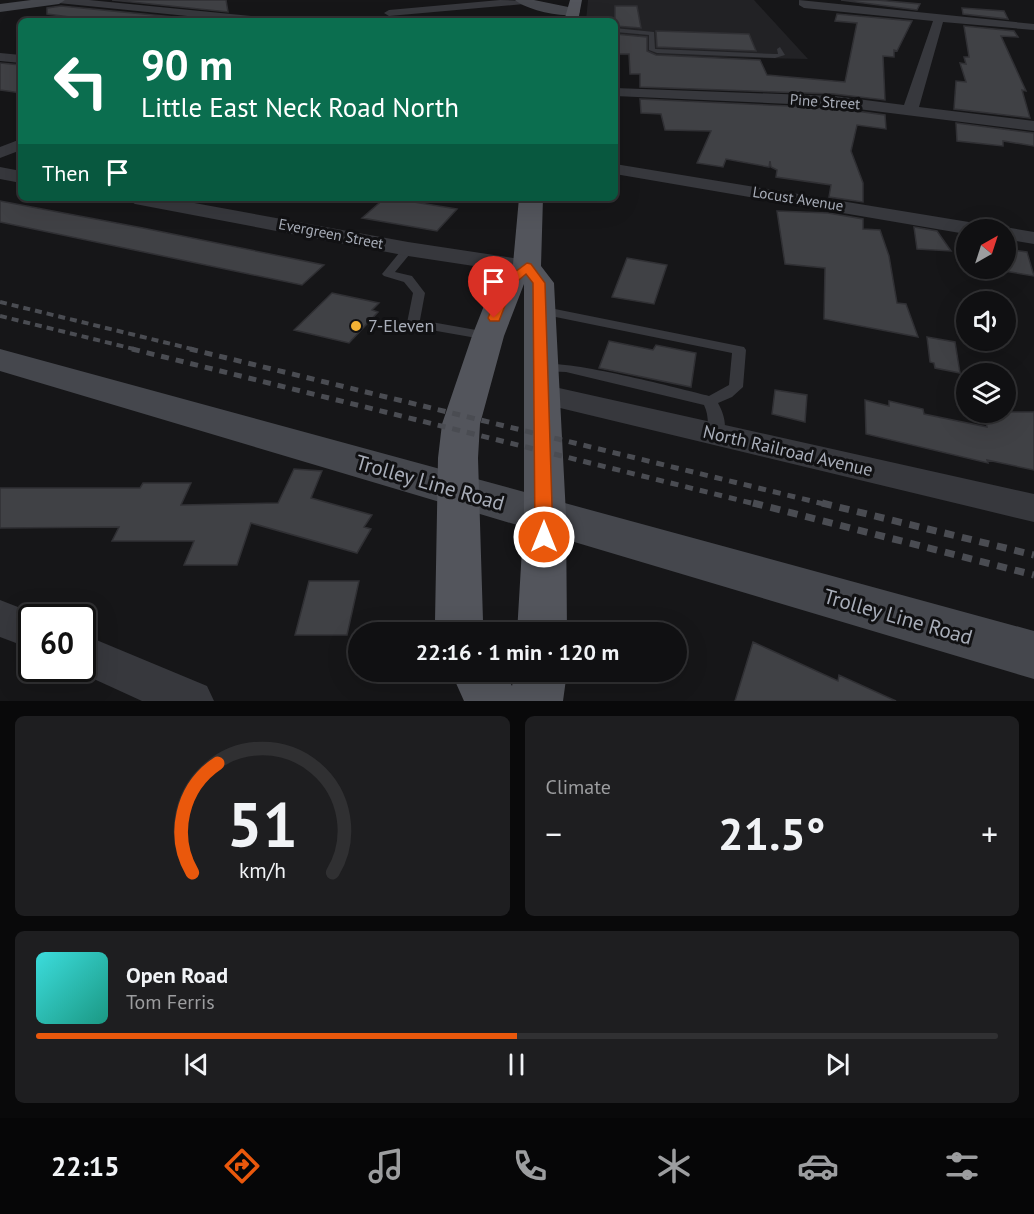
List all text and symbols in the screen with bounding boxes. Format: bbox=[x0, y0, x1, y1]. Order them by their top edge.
text: 90 m bbox=[141, 37, 233, 92]
icon: left bbox=[42, 42, 120, 120]
text: Little East Neck Road North bbox=[141, 90, 459, 124]
street label: Pine Street bbox=[789, 90, 861, 113]
icon: arrive bbox=[101, 156, 134, 189]
text: Then bbox=[42, 159, 89, 187]
street label: Locust Avenue bbox=[751, 182, 845, 215]
street label: Evergreen Street bbox=[277, 214, 385, 253]
north arrow bbox=[956, 219, 1016, 279]
map controls bbox=[956, 219, 1016, 423]
pin bbox=[468, 256, 519, 318]
icon: arrive bbox=[477, 265, 510, 298]
button: sound bbox=[956, 291, 1016, 351]
place label: 7-Eleven bbox=[368, 314, 434, 337]
marker: 7-Eleven bbox=[349, 319, 363, 333]
button: layers bbox=[956, 363, 1016, 423]
street label: North Railroad Avenue bbox=[701, 420, 875, 481]
street label: Trolley Line Road bbox=[353, 448, 508, 517]
position arrow bbox=[512, 505, 576, 569]
street label: Trolley Line Road bbox=[821, 582, 976, 651]
speed limit sign: 60 bbox=[18, 604, 96, 682]
text: 22:16 · 1 min · 120 m bbox=[416, 638, 619, 666]
text: Climate bbox=[546, 774, 611, 800]
text: 51 bbox=[227, 783, 298, 864]
text: 21.5° bbox=[718, 804, 825, 862]
text: − bbox=[546, 812, 562, 855]
text: + bbox=[981, 812, 998, 855]
text: km/h bbox=[239, 856, 286, 884]
text: Open Road bbox=[126, 961, 228, 989]
text: Tom Ferris bbox=[126, 989, 215, 1015]
icon: previous bbox=[180, 1048, 213, 1081]
icon: pause bbox=[500, 1048, 533, 1081]
icon: next bbox=[821, 1048, 854, 1081]
icon: directions bbox=[221, 1145, 263, 1187]
icon: music bbox=[365, 1145, 407, 1187]
icon: phone bbox=[509, 1145, 551, 1187]
icon: climate bbox=[653, 1145, 695, 1187]
icon: car bbox=[797, 1145, 839, 1187]
icon: filters bbox=[941, 1145, 983, 1187]
text: 22:15 bbox=[51, 1149, 119, 1183]

